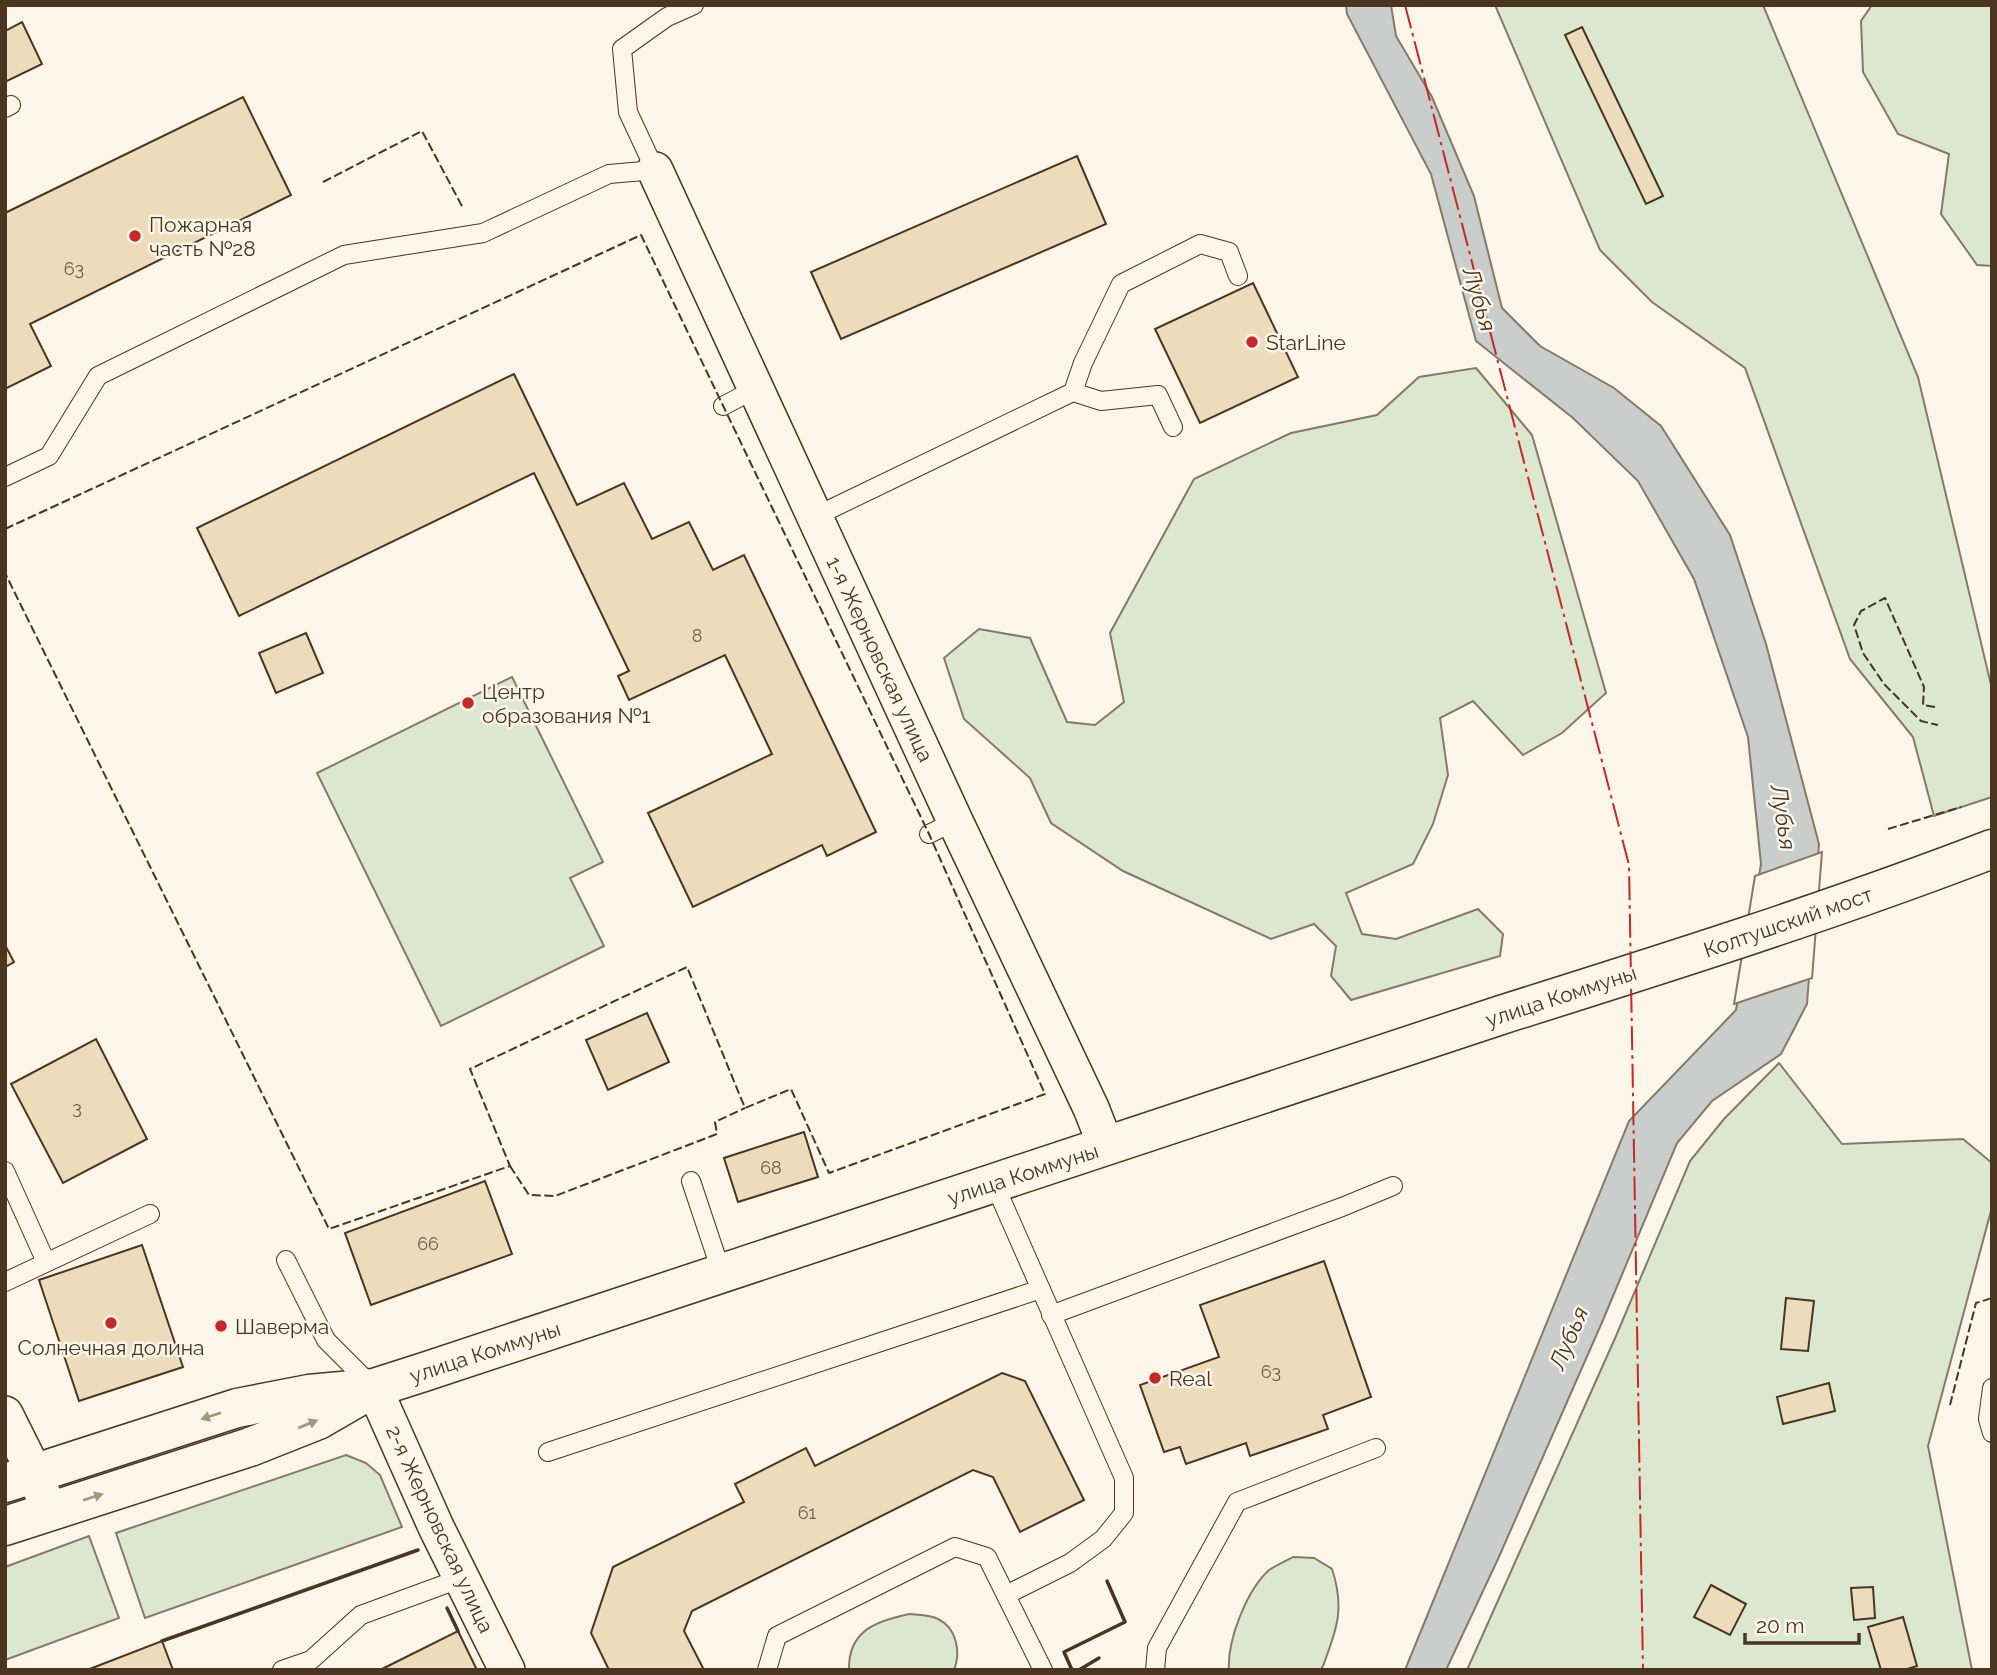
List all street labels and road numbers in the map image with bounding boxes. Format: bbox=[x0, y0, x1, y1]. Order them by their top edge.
street label: 1-я Жерновская улица bbox=[821, 552, 939, 766]
street label: Колтушский мост bbox=[1700, 881, 1876, 963]
street label: улица Коммуны bbox=[1482, 960, 1640, 1032]
street label: улица Коммуны bbox=[944, 1138, 1102, 1210]
street label: улица Коммуны bbox=[406, 1316, 564, 1388]
street label: 2-я Жерновская улица bbox=[381, 1421, 499, 1637]

